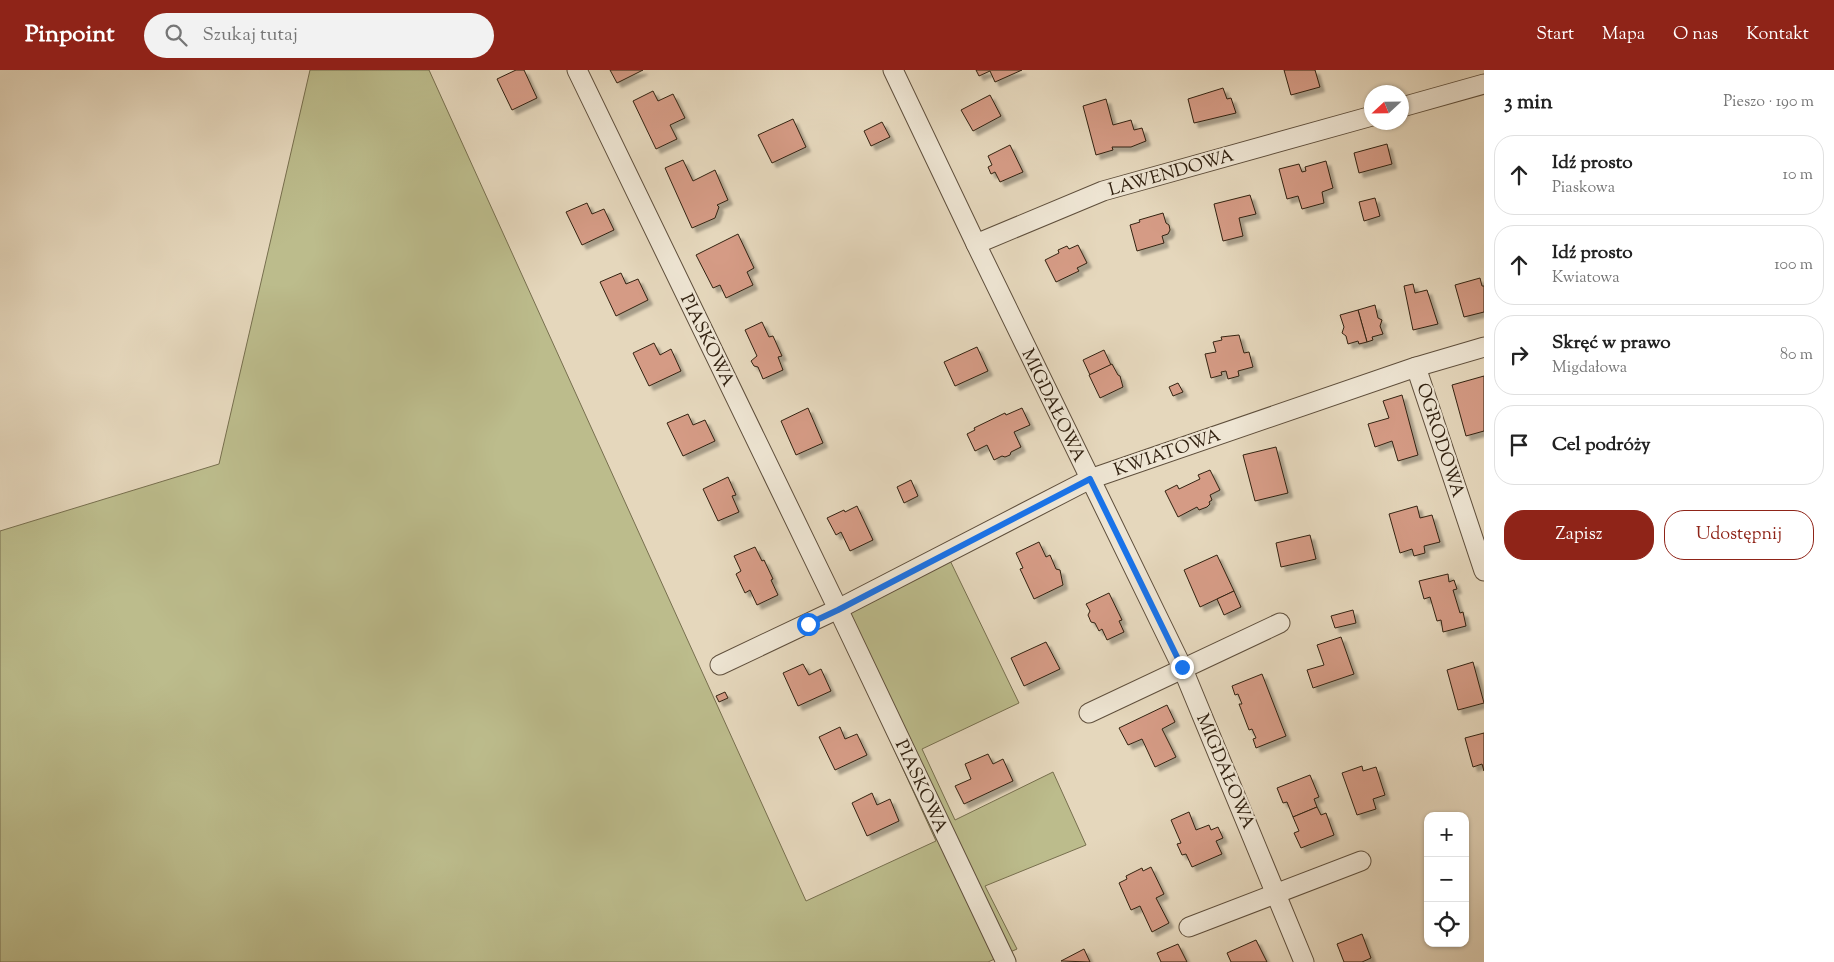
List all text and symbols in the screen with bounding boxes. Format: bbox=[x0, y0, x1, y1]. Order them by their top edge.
search box bbox=[144, 13, 494, 58]
text: Pinpoint bbox=[25, 18, 114, 52]
icon: search bbox=[162, 21, 190, 49]
text: Szukaj tutaj bbox=[202, 22, 298, 49]
text: Start bbox=[1536, 22, 1574, 48]
text: Mapa bbox=[1602, 22, 1645, 48]
text: O nas bbox=[1673, 22, 1718, 48]
text: Kontakt bbox=[1746, 22, 1809, 48]
north arrow bbox=[1364, 85, 1409, 130]
text: 3 min bbox=[1504, 88, 1553, 118]
text: Pieszo · 190 m bbox=[1723, 91, 1814, 114]
street label: LAWENDOWA bbox=[1106, 143, 1238, 204]
text: Idź prosto bbox=[1552, 150, 1633, 177]
icon: ahead bbox=[1505, 161, 1533, 189]
text: 10 m bbox=[1783, 164, 1813, 187]
text: Piaskowa bbox=[1552, 177, 1615, 200]
text: Idź prosto bbox=[1552, 240, 1633, 267]
icon: ahead bbox=[1505, 251, 1533, 279]
text: 100 m bbox=[1774, 254, 1813, 277]
text: Kwiatowa bbox=[1552, 267, 1620, 290]
street label: PIASKOWA bbox=[673, 290, 740, 392]
text: Skręć w prawo bbox=[1552, 330, 1671, 357]
icon: right bbox=[1505, 341, 1533, 369]
text: 80 m bbox=[1780, 344, 1813, 367]
street label: MIGDAŁOWA bbox=[1014, 345, 1091, 467]
text: Migdałowa bbox=[1552, 357, 1627, 380]
street label: OGRODOWA bbox=[1408, 380, 1470, 502]
street label: KWIATOWA bbox=[1111, 423, 1225, 484]
icon: arrive bbox=[1505, 431, 1533, 459]
text: Cel podróży bbox=[1552, 432, 1651, 459]
button: Zapisz bbox=[1504, 510, 1654, 560]
button: Udostępnij bbox=[1664, 510, 1814, 560]
route start bbox=[797, 613, 820, 636]
route end bbox=[1171, 656, 1194, 679]
street label: MIGDAŁOWA bbox=[1188, 710, 1260, 834]
street label: PIASKOWA bbox=[887, 736, 953, 838]
map controls bbox=[1424, 812, 1469, 947]
button: + bbox=[1424, 812, 1469, 857]
button: − bbox=[1424, 857, 1469, 902]
button: locate bbox=[1424, 902, 1469, 947]

